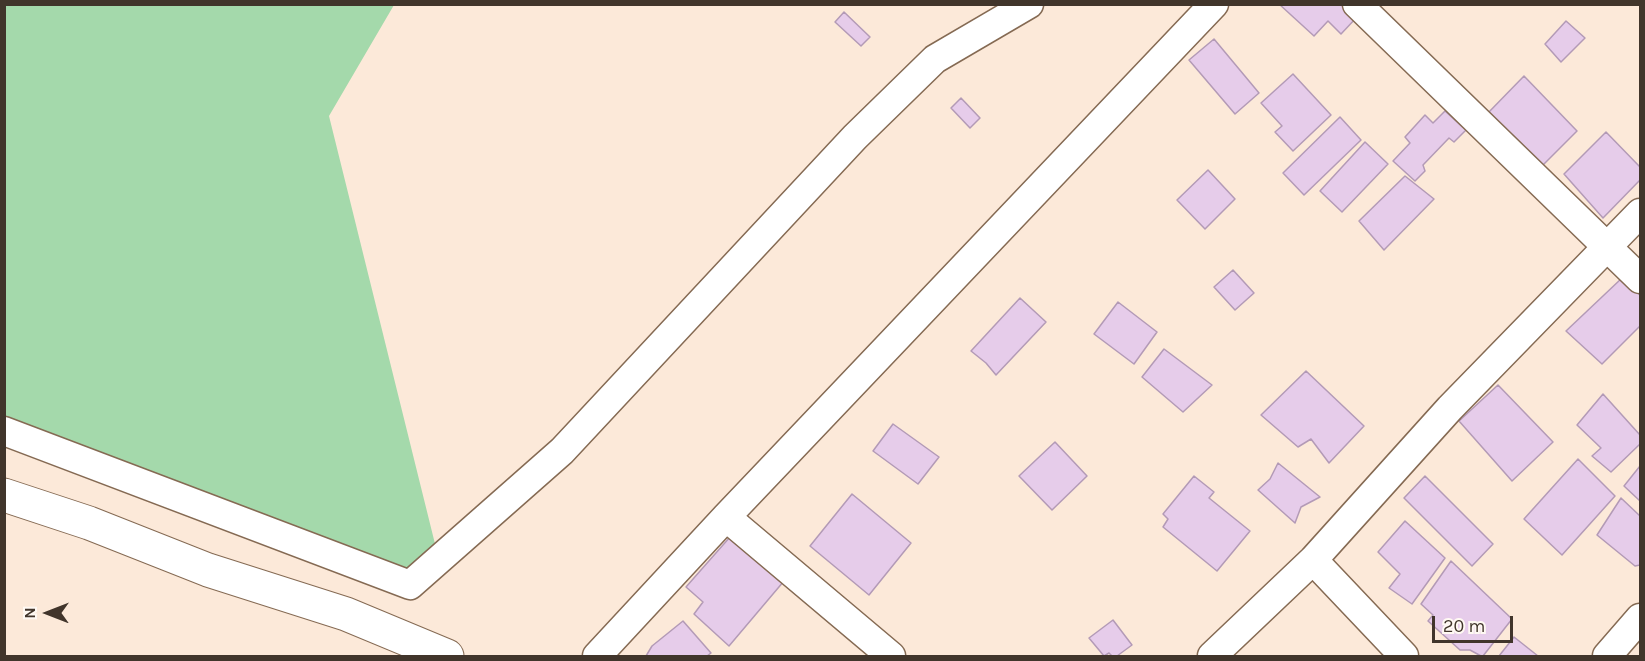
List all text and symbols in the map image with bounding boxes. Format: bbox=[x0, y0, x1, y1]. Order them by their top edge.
north arrow bbox=[18, 583, 78, 643]
scale bar bbox=[1435, 604, 1516, 642]
text: N bbox=[20, 607, 39, 619]
text: 20 m bbox=[1443, 615, 1485, 637]

